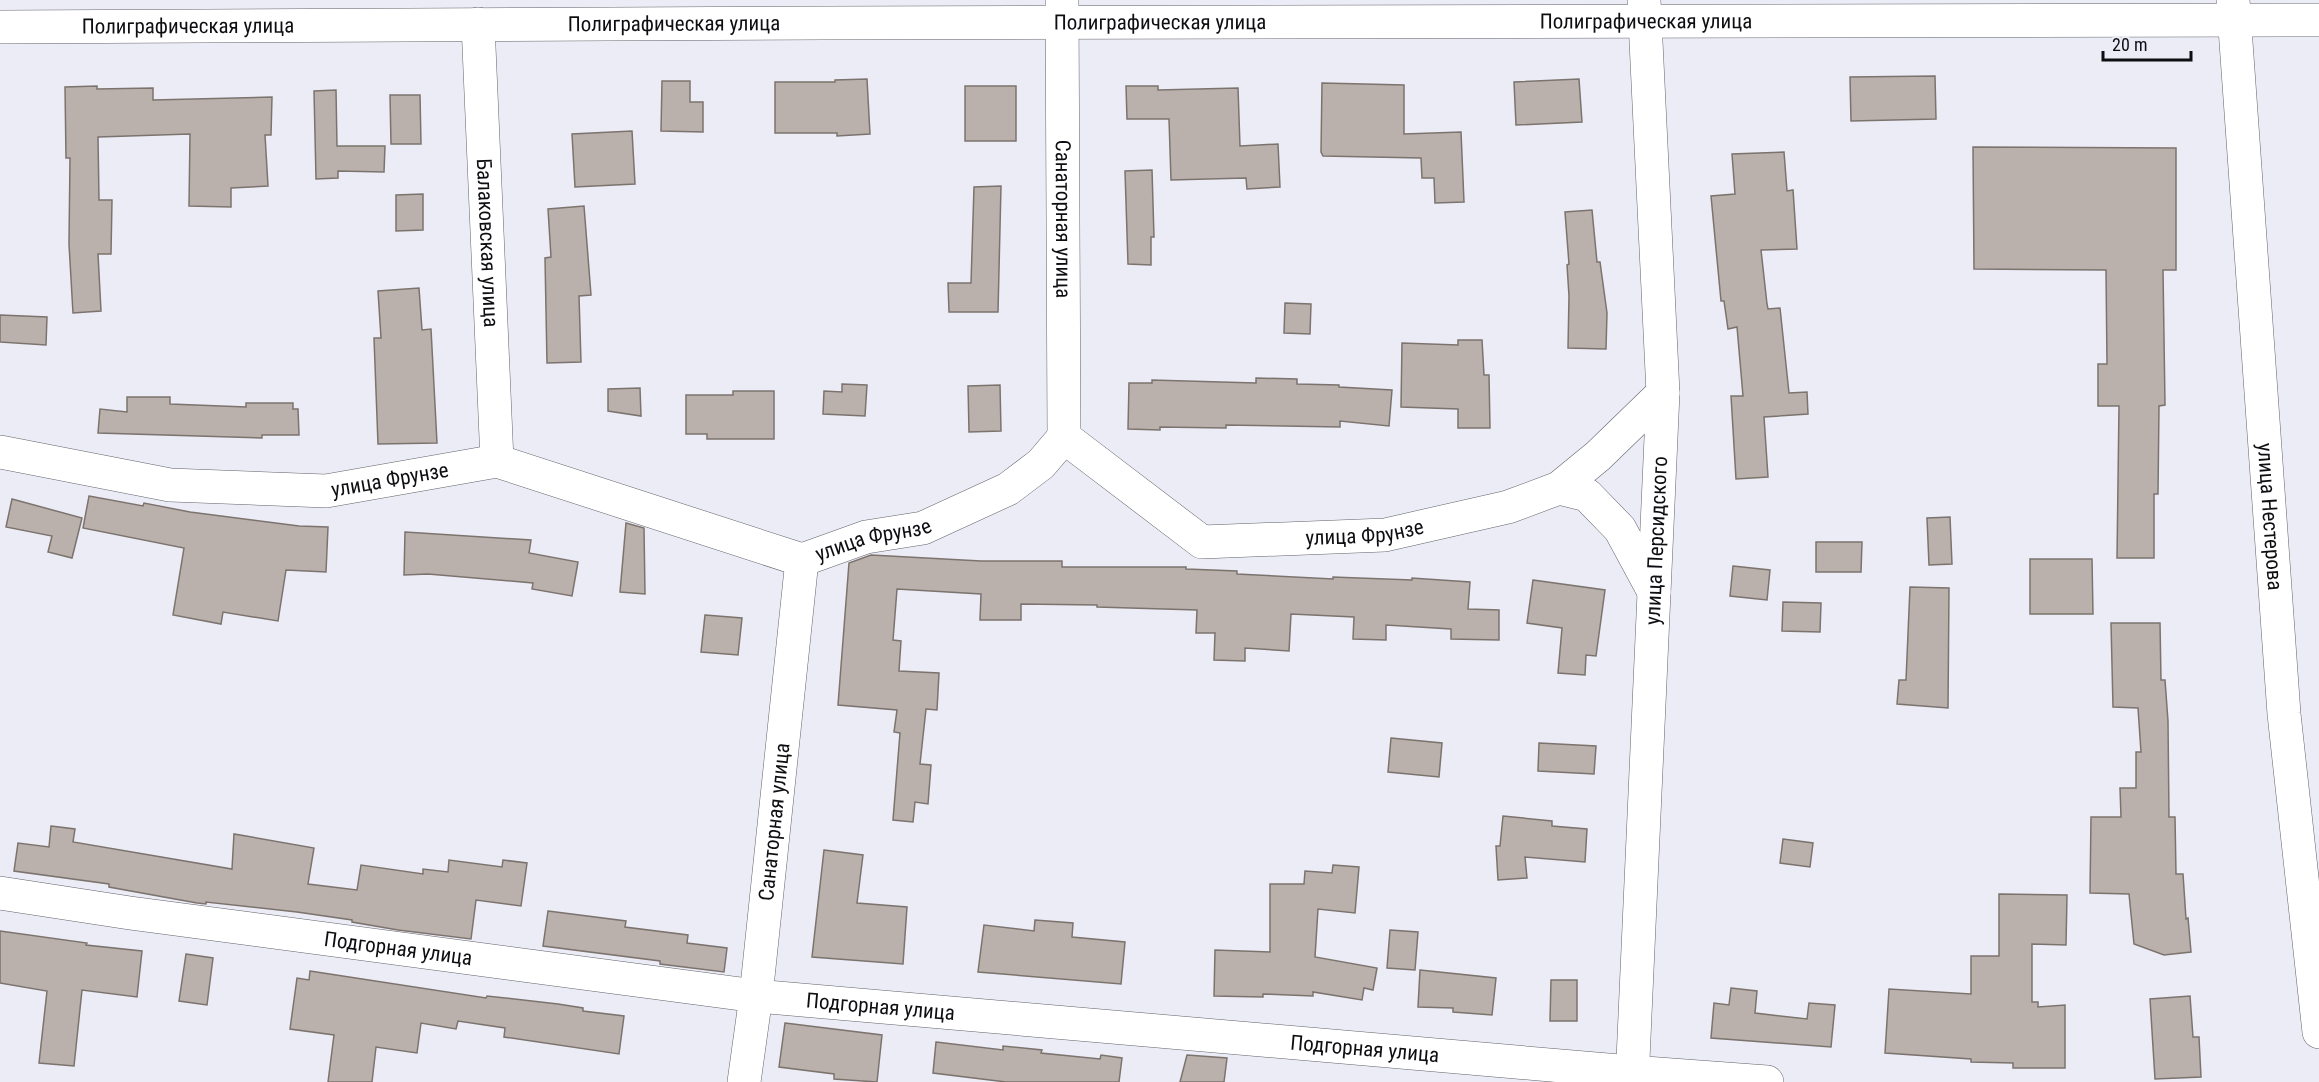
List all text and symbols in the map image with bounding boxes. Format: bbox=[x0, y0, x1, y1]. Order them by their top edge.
street label: Полиграфическая улица bbox=[1540, 9, 1752, 34]
street label: Полиграфическая улица bbox=[1054, 10, 1266, 35]
street label: Полиграфическая улица bbox=[568, 11, 780, 36]
street label: Полиграфическая улица bbox=[82, 14, 294, 39]
scale bar bbox=[2103, 24, 2192, 62]
text: 20 m bbox=[2112, 34, 2147, 55]
street label: Санаторная улица bbox=[1051, 140, 1075, 298]
street label: Балаковская улица bbox=[472, 158, 503, 328]
street label: улица Нестерова bbox=[2253, 442, 2287, 591]
street label: улица Персидского bbox=[1641, 456, 1672, 625]
street label: улица Фрунзе bbox=[329, 458, 450, 502]
street label: улица Фрунзе bbox=[812, 514, 936, 566]
street label: улица Фрунзе bbox=[1305, 515, 1426, 550]
street label: Санаторная улица bbox=[754, 742, 795, 902]
street label: Подгорная улица bbox=[323, 927, 474, 970]
street label: Подгорная улица bbox=[805, 988, 956, 1025]
street label: Подгорная улица bbox=[1289, 1030, 1440, 1067]

